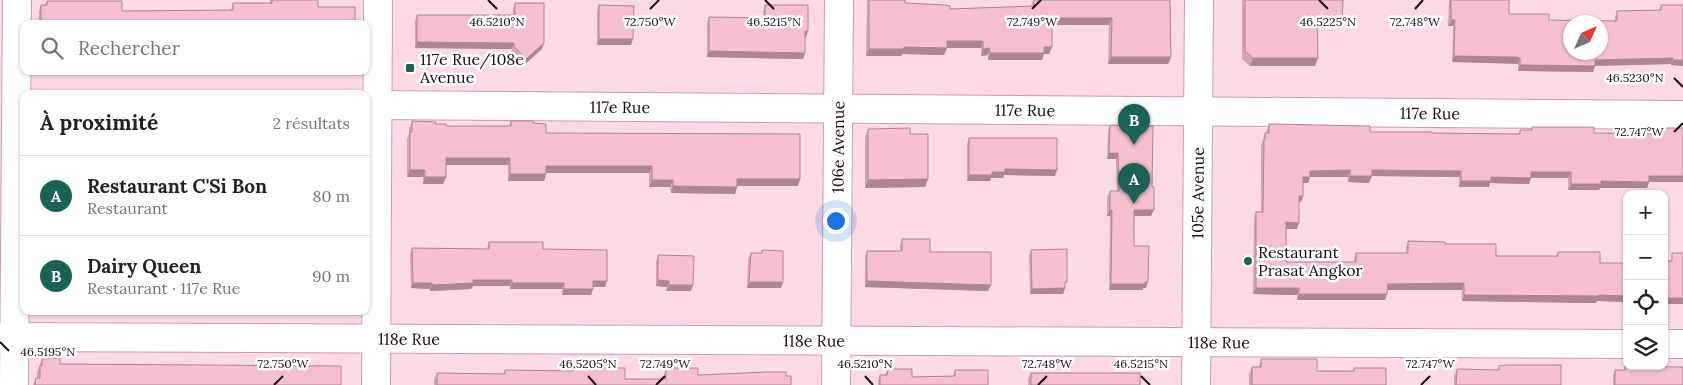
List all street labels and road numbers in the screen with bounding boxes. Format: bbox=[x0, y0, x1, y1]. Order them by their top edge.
street label: 117e Rue bbox=[590, 97, 651, 117]
street label: 106e Avenue bbox=[827, 100, 848, 193]
street label: 117e Rue bbox=[995, 100, 1056, 120]
street label: 117e Rue bbox=[1400, 103, 1460, 123]
street label: 105e Avenue bbox=[1187, 147, 1208, 239]
street label: 118e Rue bbox=[378, 329, 440, 349]
street label: 118e Rue bbox=[783, 330, 845, 351]
street label: 118e Rue bbox=[1188, 332, 1250, 352]

